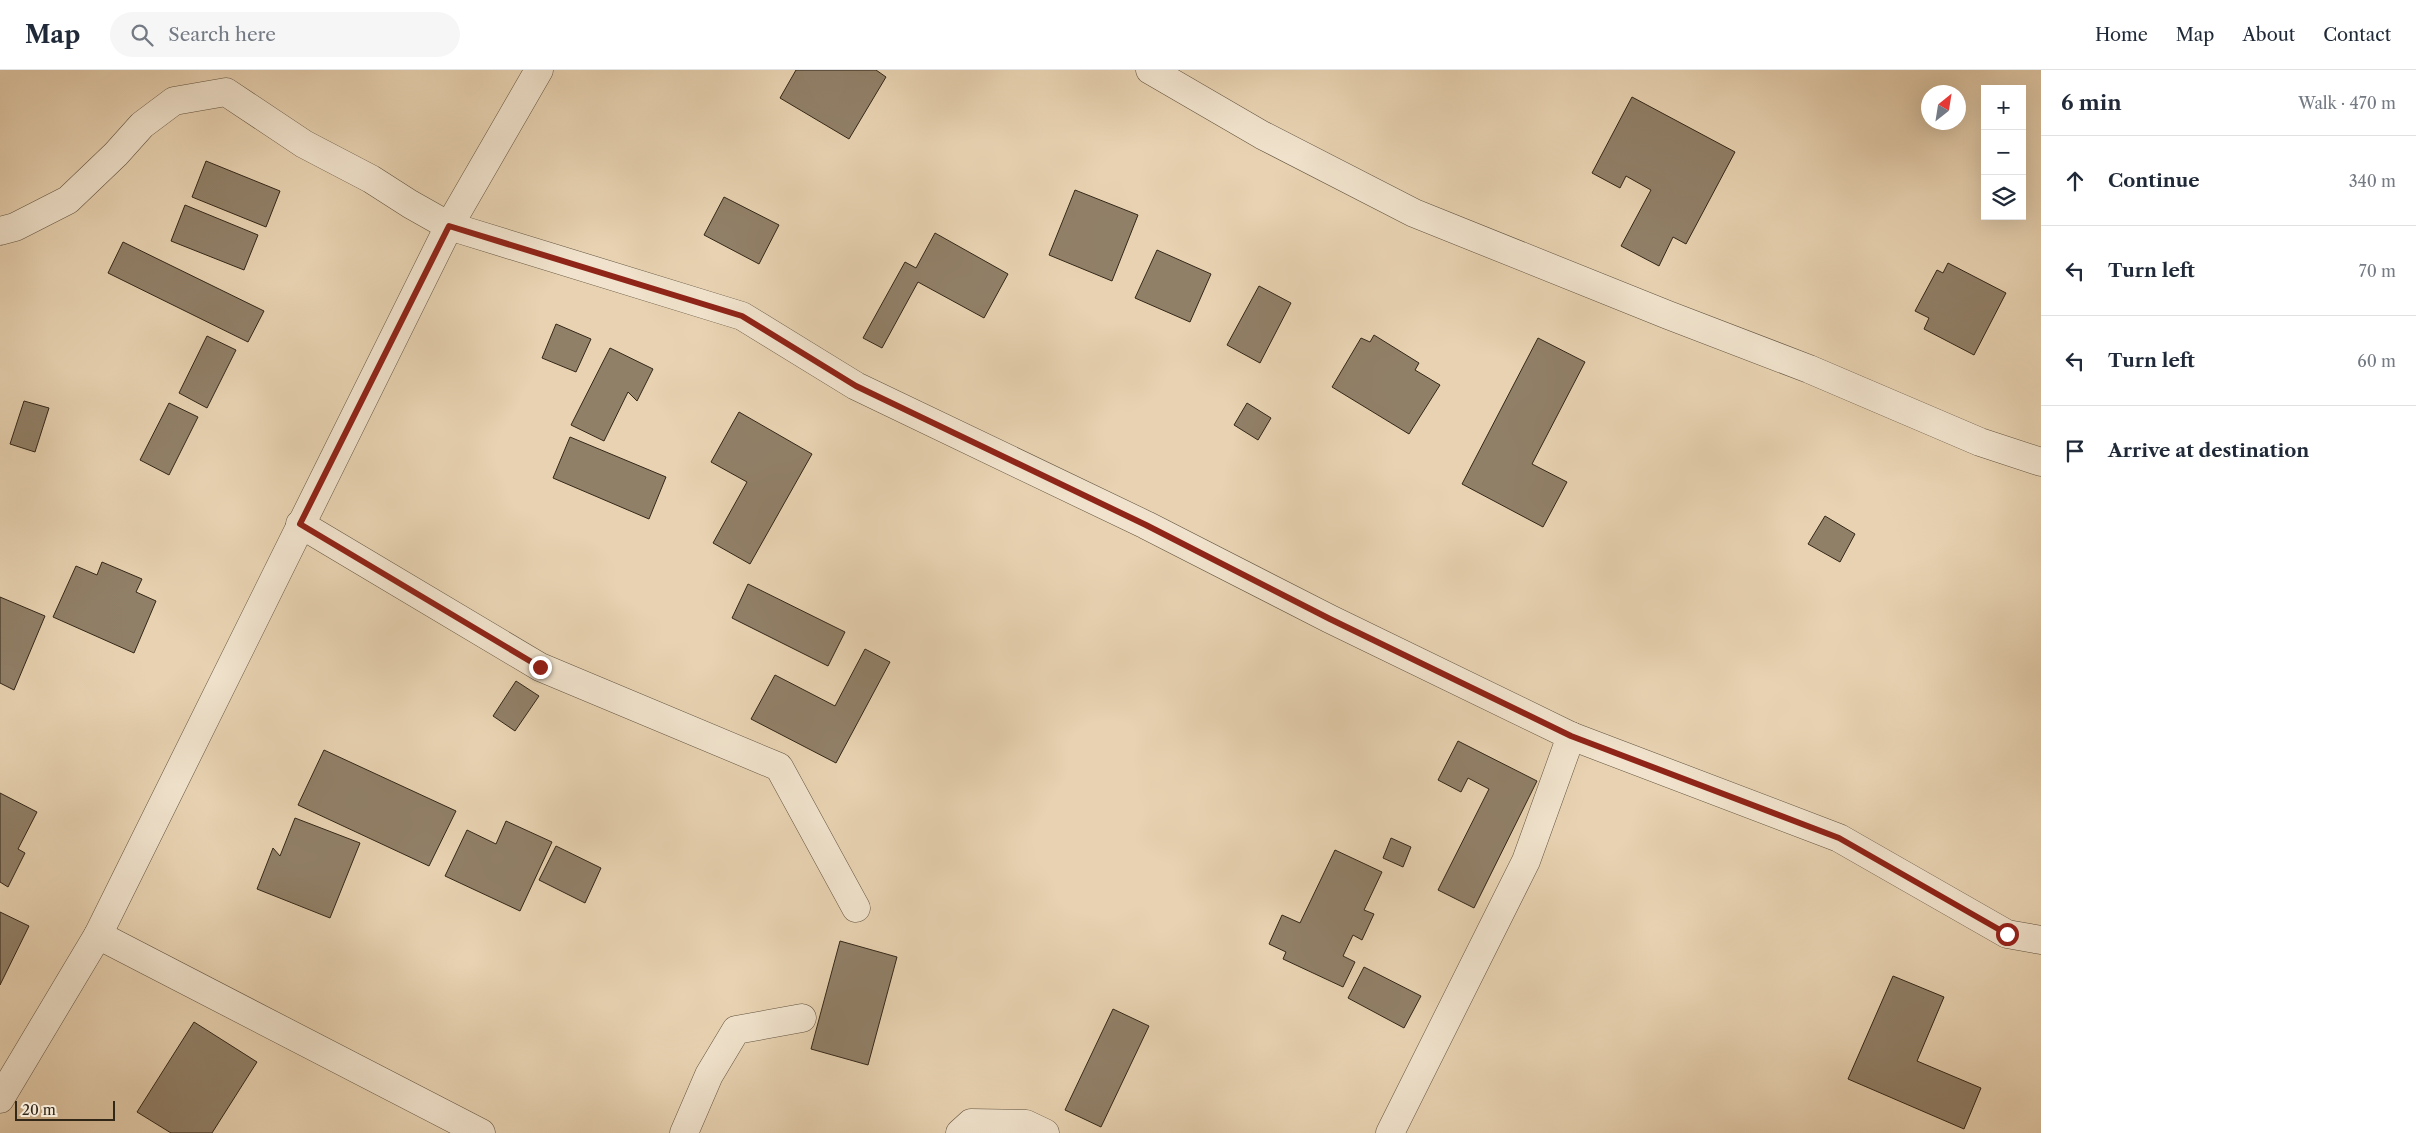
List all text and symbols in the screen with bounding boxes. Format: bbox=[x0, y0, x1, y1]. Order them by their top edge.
search box bbox=[110, 12, 460, 57]
text: Map bbox=[25, 20, 80, 49]
icon: search bbox=[128, 21, 156, 49]
text: Search here bbox=[168, 23, 276, 46]
text: Home bbox=[2095, 24, 2148, 46]
text: Map bbox=[2176, 24, 2214, 46]
text: About bbox=[2242, 24, 2295, 46]
text: Contact bbox=[2323, 24, 2391, 46]
north arrow bbox=[1921, 85, 1966, 130]
map controls bbox=[1981, 85, 2026, 220]
button: + bbox=[1981, 85, 2026, 130]
text: 6 min bbox=[2061, 90, 2122, 115]
text: Walk · 470 m bbox=[2298, 93, 2396, 113]
button: − bbox=[1981, 130, 2026, 175]
icon: ahead bbox=[2061, 167, 2089, 195]
text: Continue bbox=[2108, 169, 2200, 192]
text: 340 m bbox=[2349, 171, 2396, 191]
button: layers bbox=[1981, 175, 2026, 220]
icon: left bbox=[2061, 257, 2089, 285]
text: Turn left bbox=[2108, 259, 2195, 282]
text: 70 m bbox=[2359, 261, 2396, 281]
icon: left bbox=[2061, 347, 2089, 375]
text: Turn left bbox=[2108, 349, 2195, 372]
text: 60 m bbox=[2357, 351, 2396, 371]
icon: arrive bbox=[2061, 437, 2089, 465]
text: Arrive at destination bbox=[2108, 439, 2309, 462]
route end bbox=[529, 656, 552, 679]
route start bbox=[1996, 923, 2019, 946]
scale bar bbox=[15, 1098, 115, 1121]
text: 20 m bbox=[22, 1101, 56, 1119]

